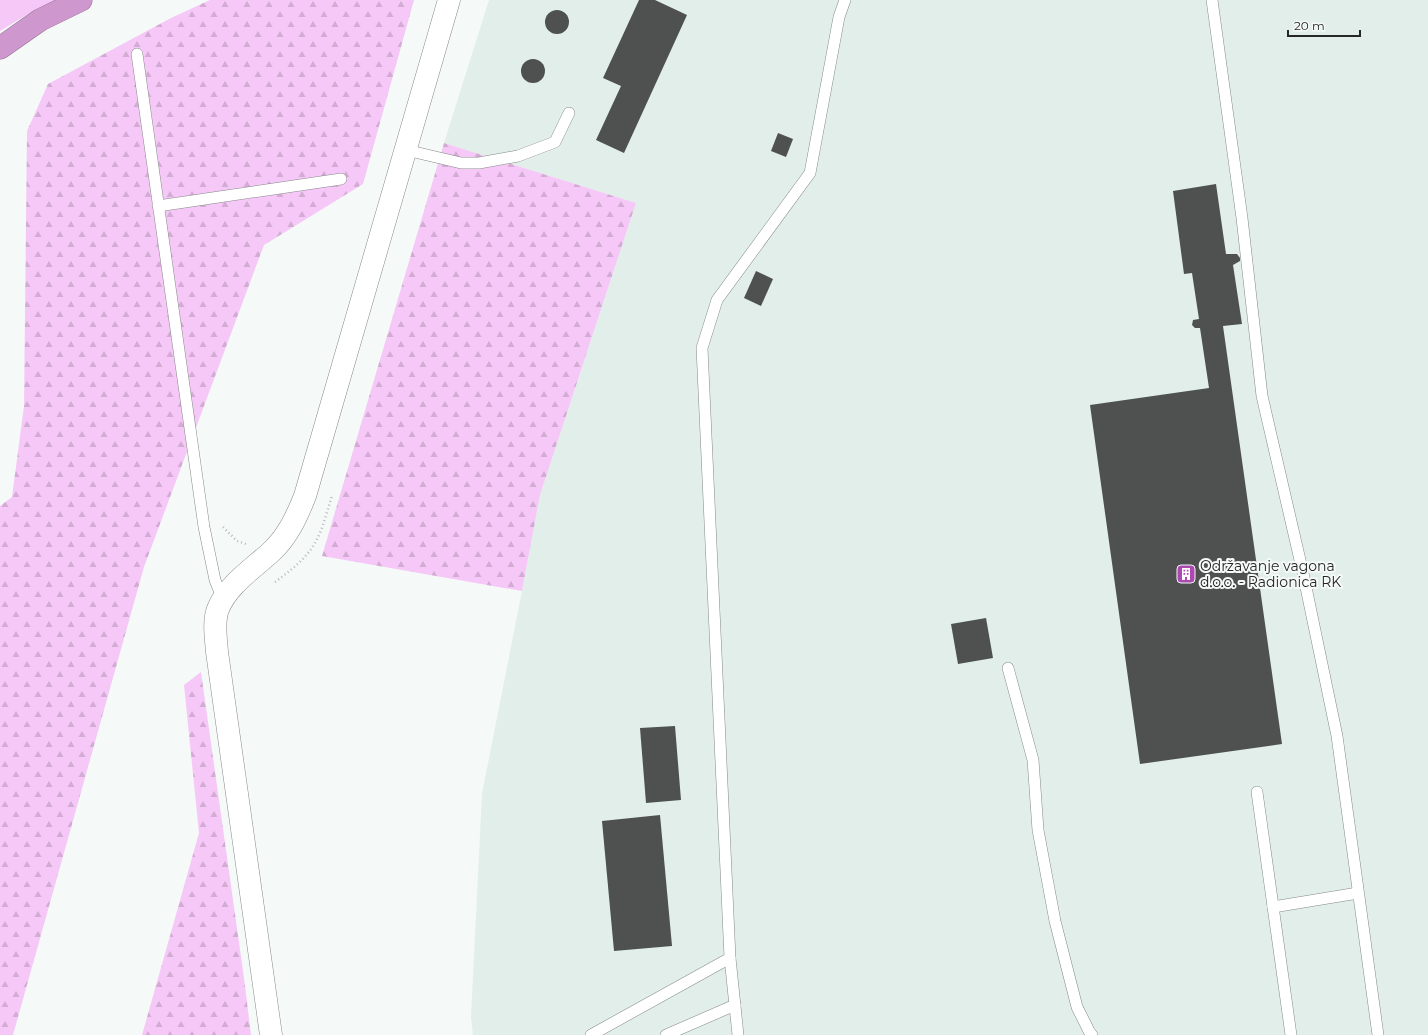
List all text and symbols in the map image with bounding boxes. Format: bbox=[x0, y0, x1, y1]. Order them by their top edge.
scale bar bbox=[1288, 12, 1360, 38]
text: 20 m bbox=[1294, 18, 1325, 33]
place label: Održavanje vagona d.o.o. - Radionica RK bbox=[1200, 557, 1341, 591]
building icon: Održavanje vagona d.o.o. - Radionica RK bbox=[1175, 563, 1197, 585]

